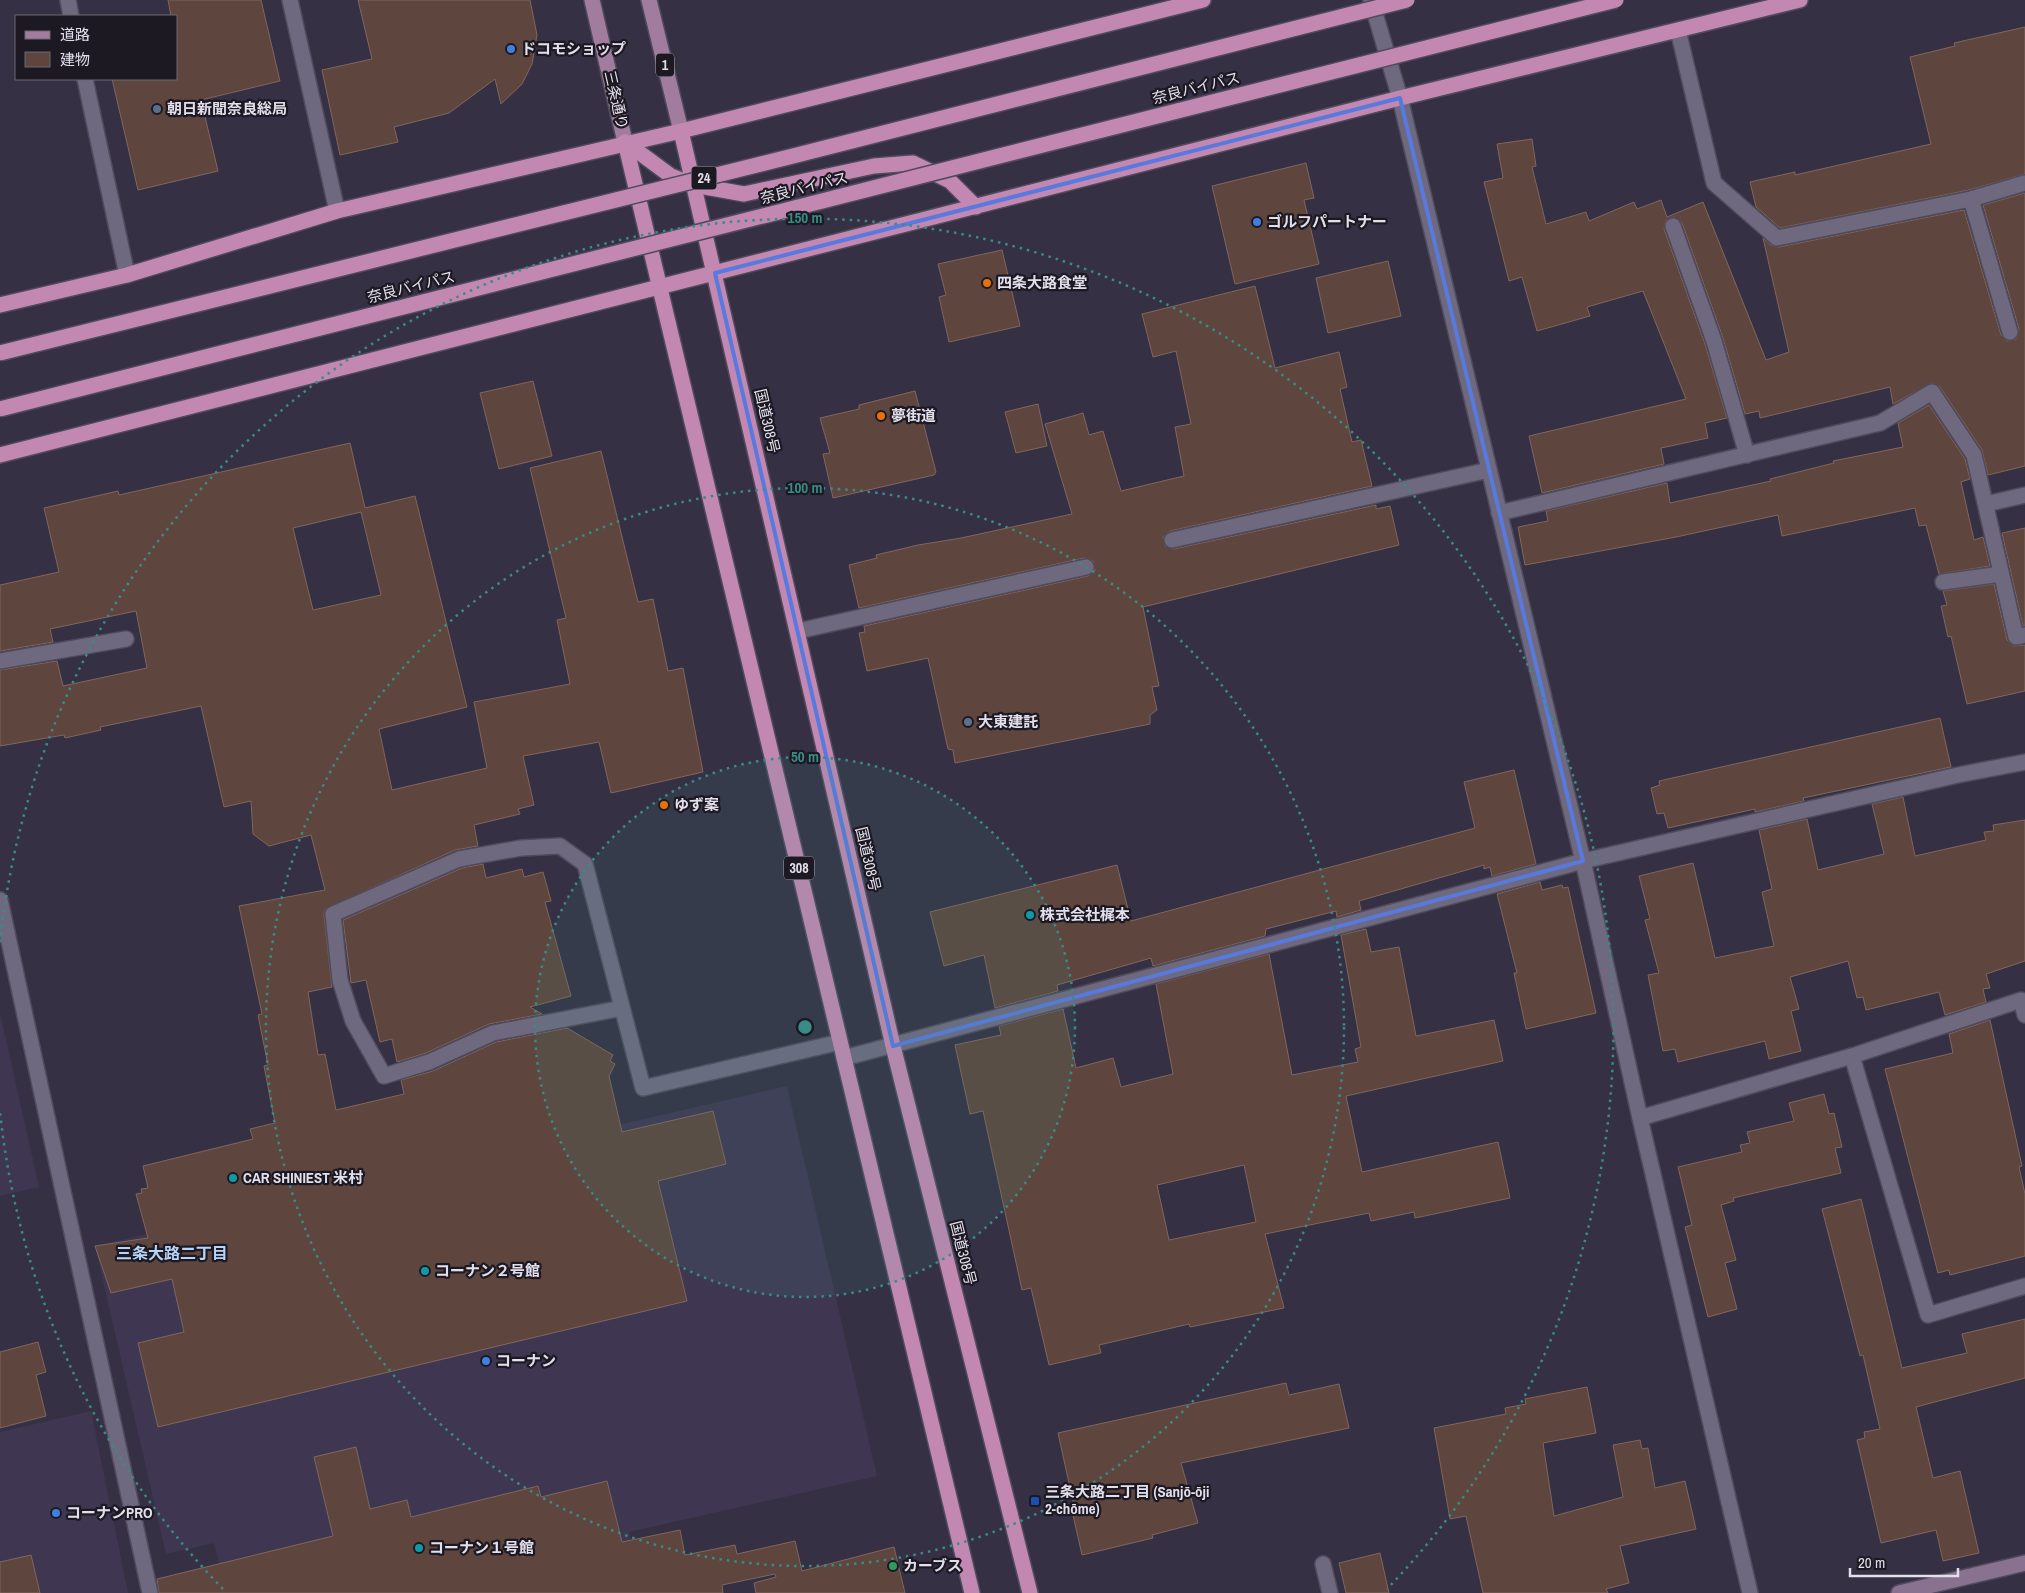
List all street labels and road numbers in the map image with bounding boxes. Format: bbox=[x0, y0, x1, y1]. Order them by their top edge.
road number: 1 bbox=[656, 54, 674, 76]
street label: 奈良バイパス bbox=[1150, 66, 1242, 109]
street label: 三条通り bbox=[600, 68, 633, 131]
street label: 奈良バイパス bbox=[758, 166, 850, 209]
road number: 24 bbox=[692, 167, 716, 190]
street label: 奈良バイパス bbox=[365, 265, 457, 308]
street label: 国道308号 bbox=[750, 387, 785, 455]
street label: 国道308号 bbox=[851, 825, 886, 893]
road number: 308 bbox=[784, 856, 814, 880]
street label: 国道308号 bbox=[945, 1219, 982, 1287]

